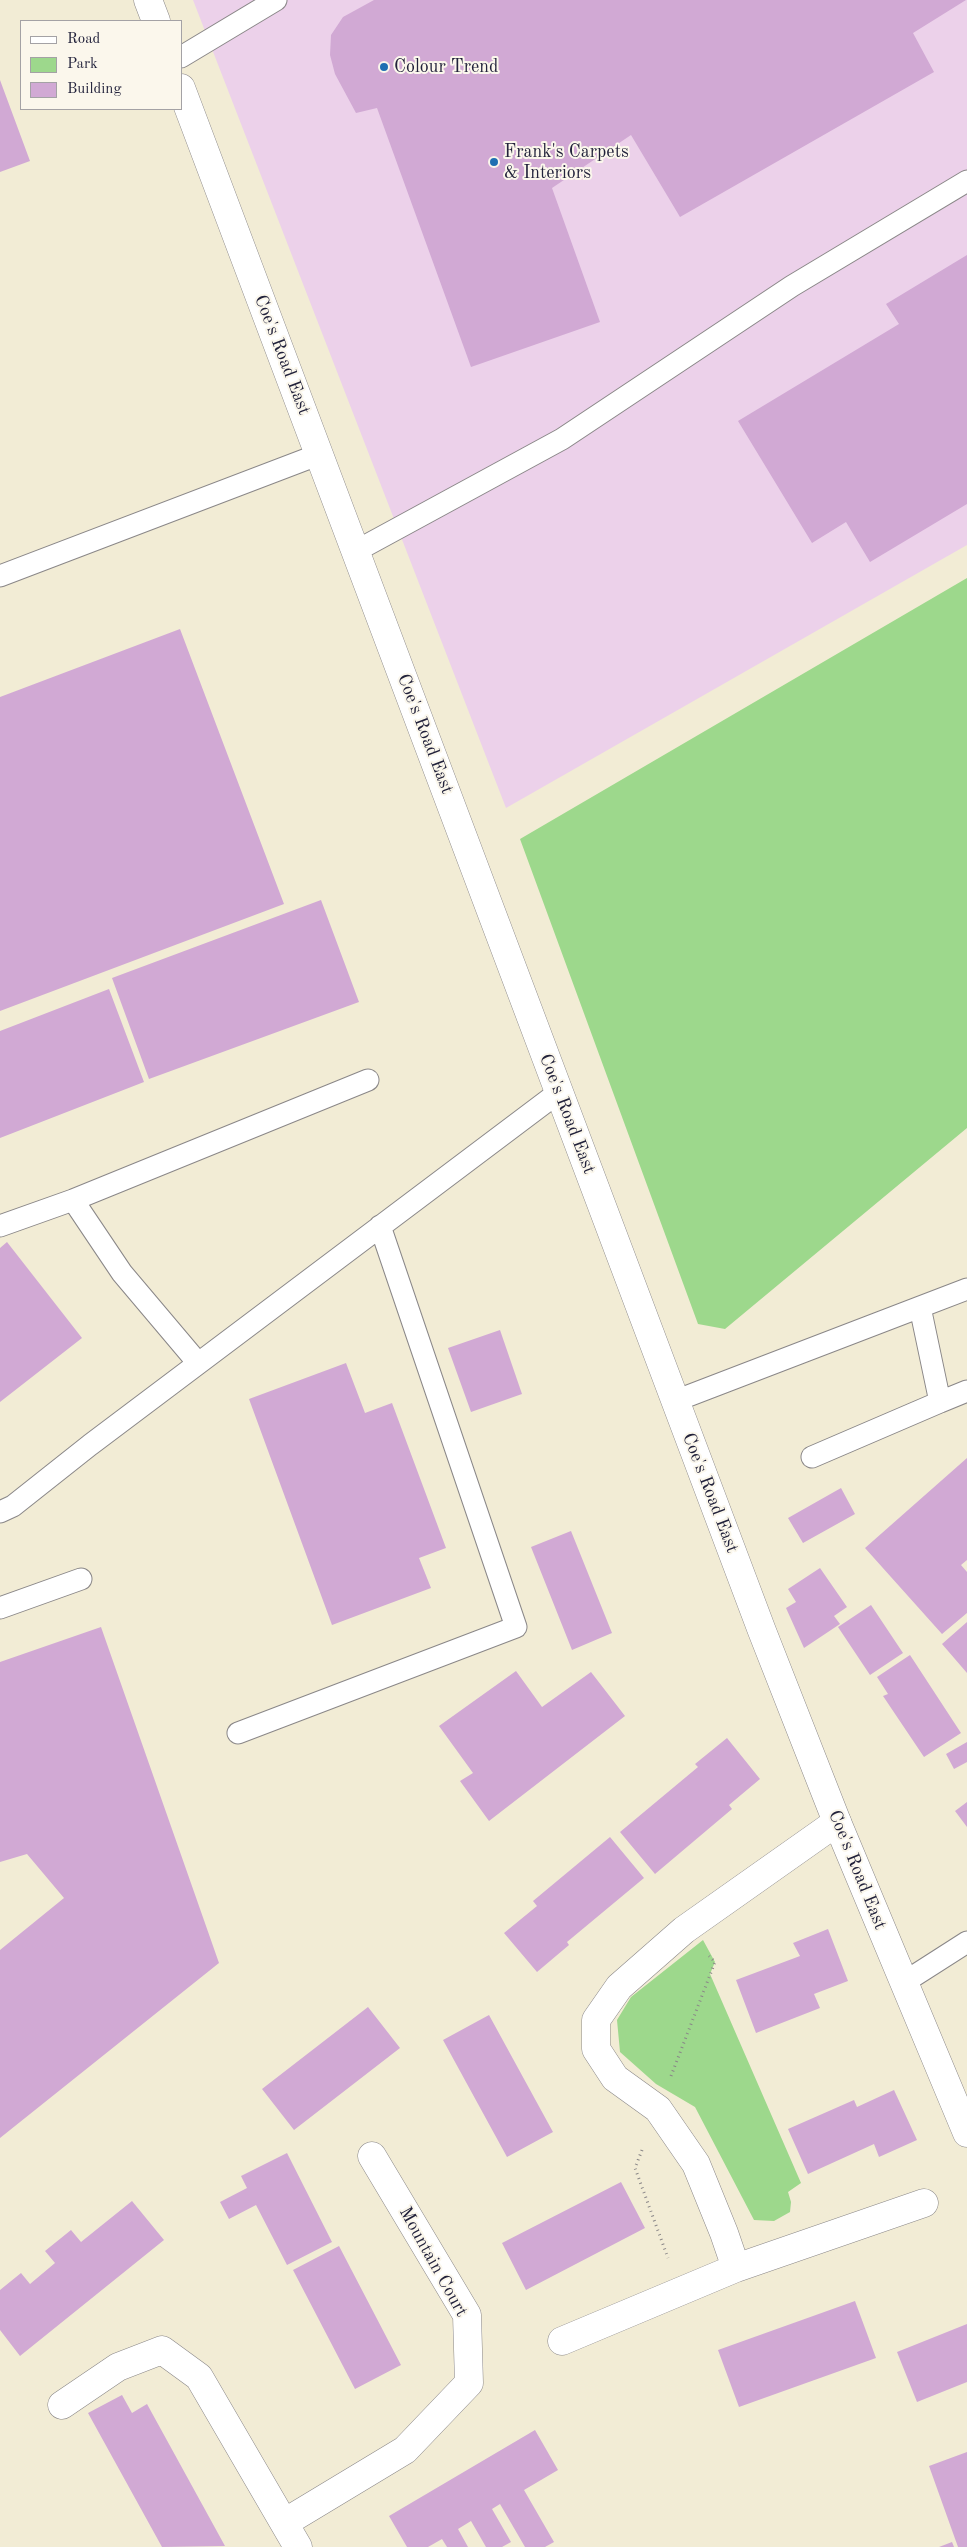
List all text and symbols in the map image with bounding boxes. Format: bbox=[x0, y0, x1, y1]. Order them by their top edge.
legend bbox=[20, 20, 182, 110]
text: Road bbox=[67, 32, 100, 47]
place label: Colour Trend bbox=[394, 56, 498, 78]
text: Park bbox=[67, 57, 98, 72]
marker: Colour Trend bbox=[378, 61, 390, 73]
text: Building bbox=[67, 82, 122, 97]
place label: Frank's Carpets & Interiors bbox=[504, 141, 629, 183]
marker: Frank's Carpets & Interiors bbox=[488, 156, 500, 168]
street label: Coe's Road East bbox=[249, 292, 315, 418]
street label: Coe's Road East bbox=[392, 671, 458, 797]
street label: Coe's Road East bbox=[534, 1051, 600, 1177]
street label: Coe's Road East bbox=[677, 1430, 743, 1556]
street label: Coe's Road East bbox=[823, 1807, 891, 1933]
street label: Mountain Court bbox=[394, 2203, 472, 2321]

